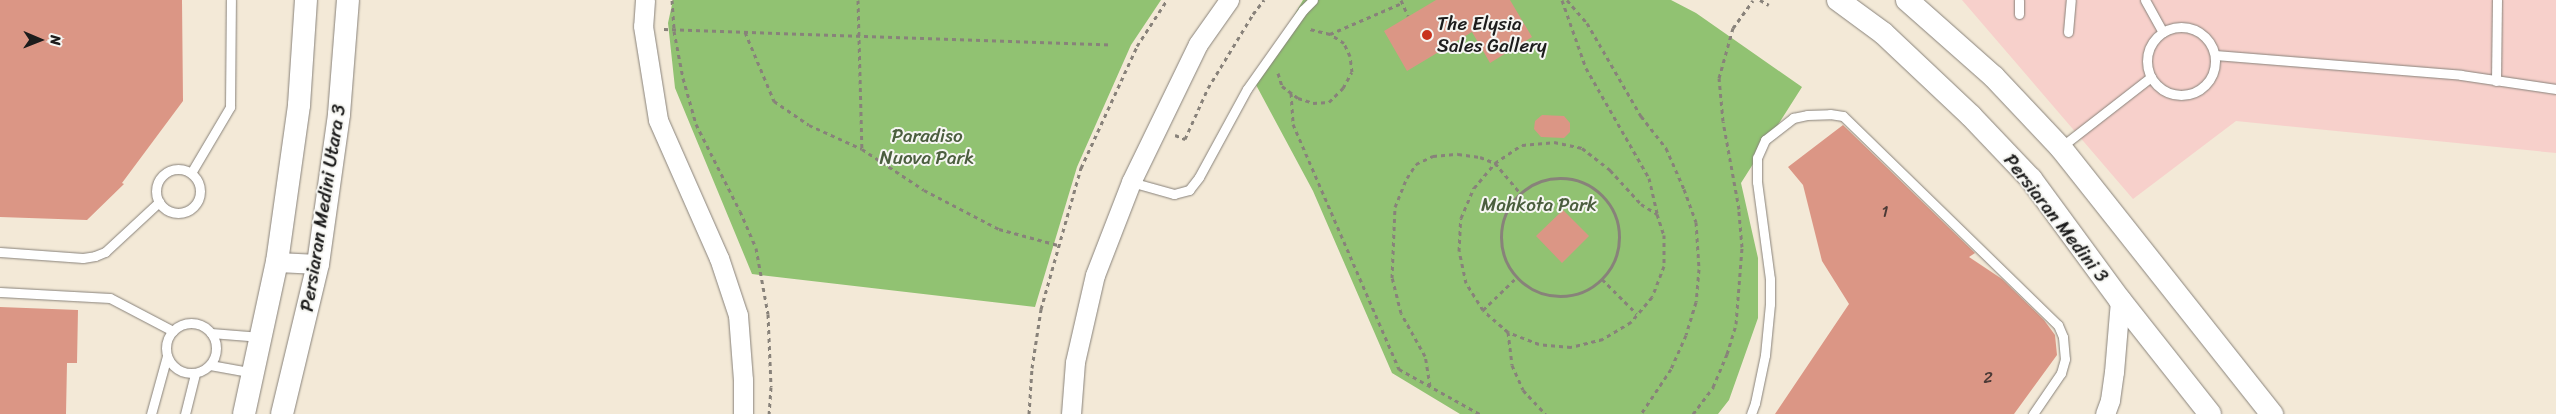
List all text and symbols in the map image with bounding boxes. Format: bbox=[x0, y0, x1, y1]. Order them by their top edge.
place label: The Elysia Sales Gallery bbox=[1437, 13, 1547, 57]
north arrow bbox=[15, 15, 65, 65]
marker: The Elysia Sales Gallery bbox=[1421, 29, 1433, 41]
text: N bbox=[43, 35, 68, 45]
street label: Persiaran Medini Utara 3 bbox=[295, 103, 351, 313]
park label: Paradiso Nuova Park bbox=[879, 125, 975, 169]
street label: Persiaran Medini 3 bbox=[1999, 149, 2113, 287]
park label: Mahkota Park bbox=[1481, 194, 1597, 216]
house number: 1 bbox=[1882, 202, 1888, 222]
house number: 2 bbox=[1983, 368, 1993, 388]

